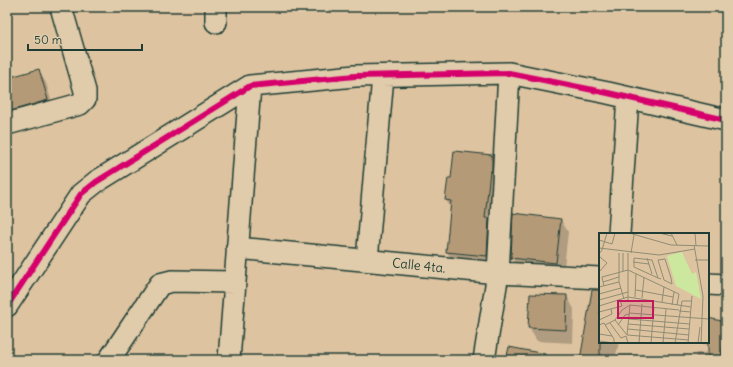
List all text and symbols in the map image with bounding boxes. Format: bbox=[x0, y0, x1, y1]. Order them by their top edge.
scale bar bbox=[28, 26, 142, 52]
text: 50 m bbox=[34, 32, 63, 47]
inset map bbox=[599, 233, 709, 343]
street label: Calle 4ta. bbox=[391, 254, 447, 277]

